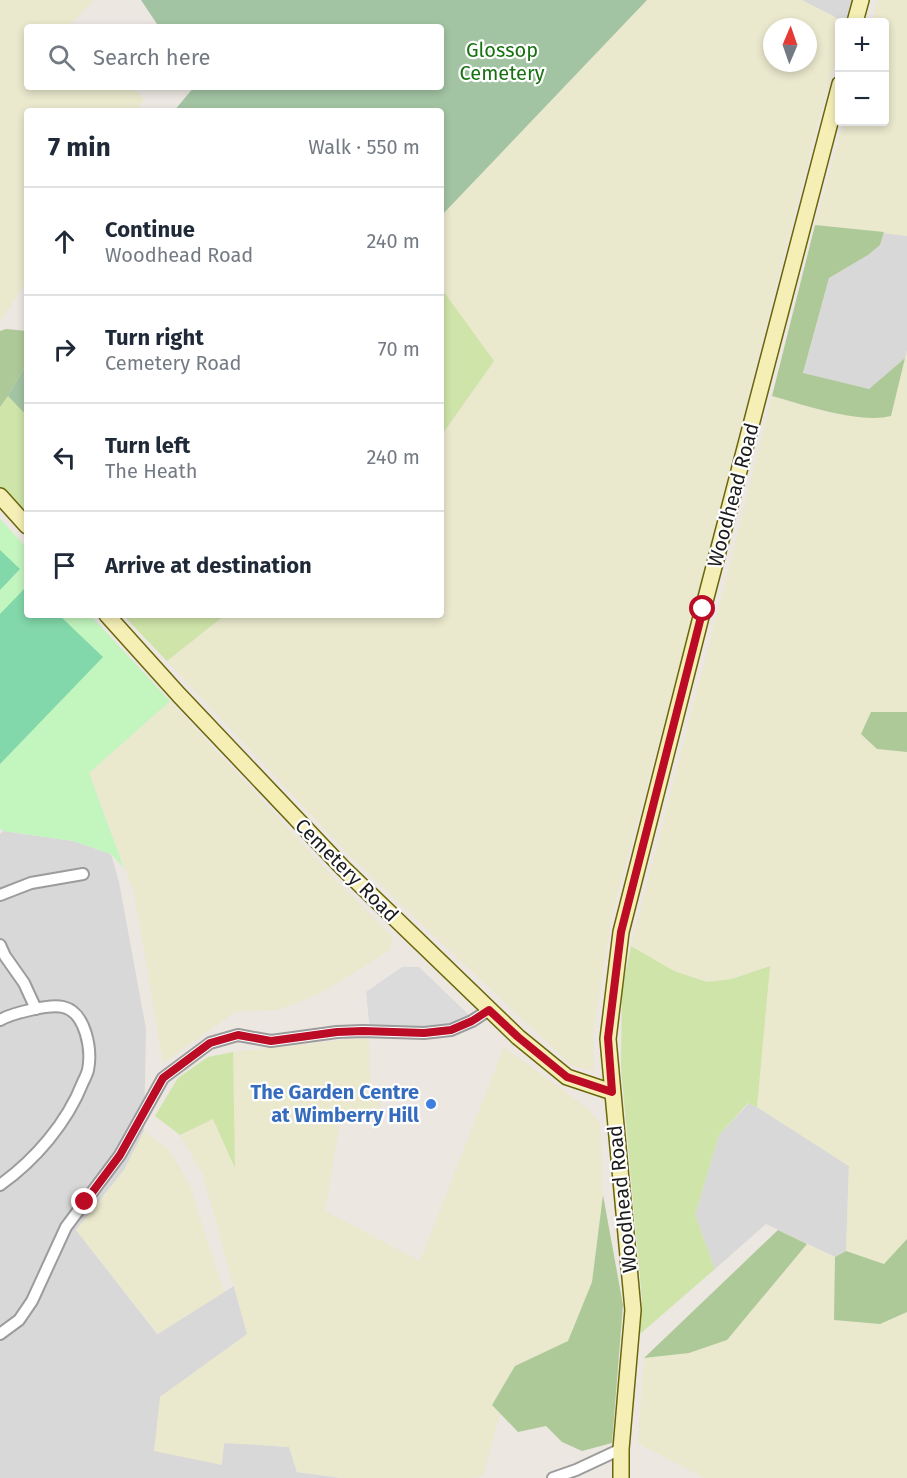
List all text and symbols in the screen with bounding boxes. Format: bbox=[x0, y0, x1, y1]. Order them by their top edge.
north arrow bbox=[763, 18, 817, 72]
map controls bbox=[835, 18, 889, 126]
button: + bbox=[835, 18, 889, 72]
search box bbox=[24, 24, 444, 90]
park label: Glossop Cemetery bbox=[459, 38, 545, 85]
icon: search bbox=[45, 41, 78, 74]
text: Search here bbox=[93, 44, 211, 71]
button: − bbox=[835, 72, 889, 126]
text: 7 min bbox=[48, 132, 111, 163]
text: Walk · 550 m bbox=[308, 135, 420, 159]
text: Continue bbox=[105, 216, 195, 243]
icon: ahead bbox=[48, 225, 81, 258]
text: 240 m bbox=[366, 229, 420, 253]
text: Woodhead Road bbox=[105, 243, 253, 267]
text: Turn right bbox=[105, 324, 204, 351]
icon: right bbox=[48, 333, 81, 366]
text: 70 m bbox=[378, 337, 420, 361]
text: Cemetery Road bbox=[105, 351, 242, 375]
street label: Woodhead Road bbox=[702, 420, 764, 570]
text: Turn left bbox=[105, 432, 190, 459]
icon: left bbox=[48, 441, 81, 474]
text: 240 m bbox=[366, 445, 420, 469]
text: The Heath bbox=[105, 459, 197, 483]
icon: arrive bbox=[48, 549, 81, 582]
text: Arrive at destination bbox=[105, 552, 312, 579]
route start bbox=[689, 595, 715, 621]
street label: Cemetery Road bbox=[290, 813, 404, 927]
place label: The Garden Centre at Wimberry Hill bbox=[250, 1080, 419, 1127]
marker: The Garden Centre at Wimberry Hill bbox=[424, 1097, 438, 1111]
street label: Woodhead Road bbox=[602, 1124, 642, 1274]
route end bbox=[71, 1188, 97, 1214]

